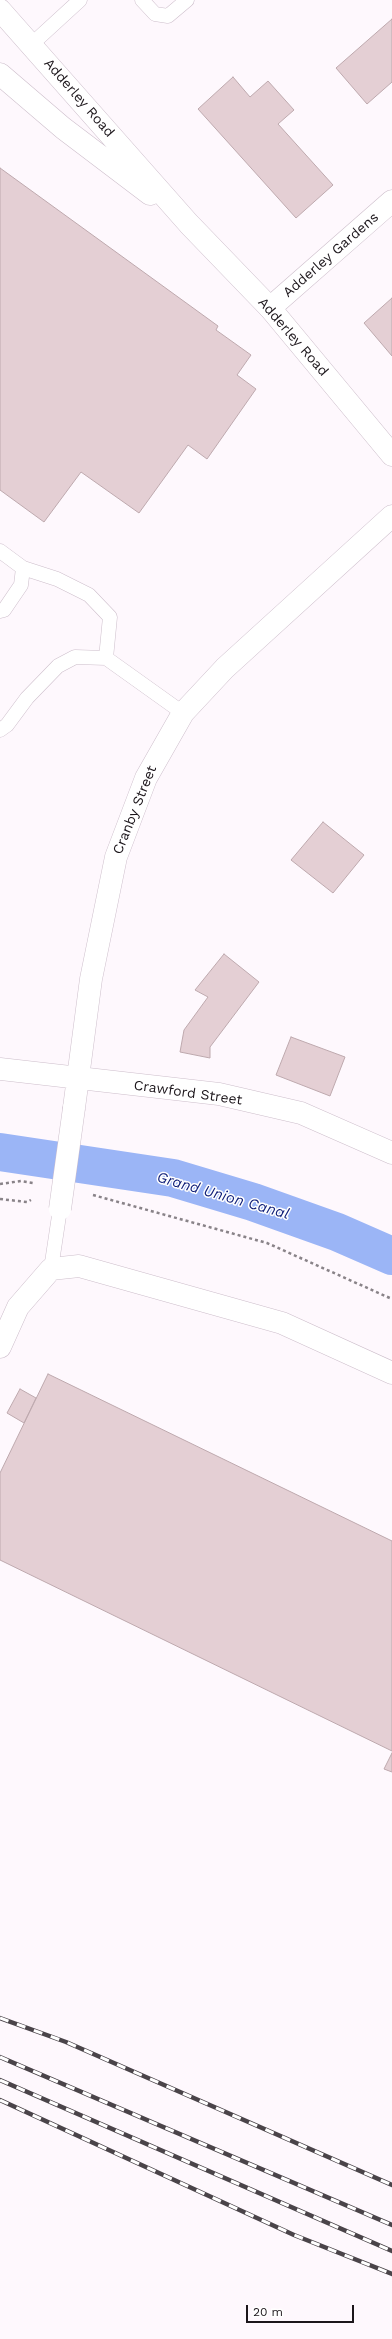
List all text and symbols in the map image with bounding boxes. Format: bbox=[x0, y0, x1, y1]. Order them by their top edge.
street label: Adderley Road bbox=[40, 55, 118, 141]
street label: Adderley Gardens bbox=[280, 209, 382, 301]
street label: Adderley Road bbox=[254, 294, 332, 380]
street label: Cranby Street bbox=[110, 763, 160, 857]
street label: Crawford Street bbox=[133, 1077, 243, 1109]
water label: Grand Union Canal bbox=[155, 1168, 291, 1224]
scale bar bbox=[248, 2297, 356, 2323]
text: 20 m bbox=[253, 2305, 283, 2319]

